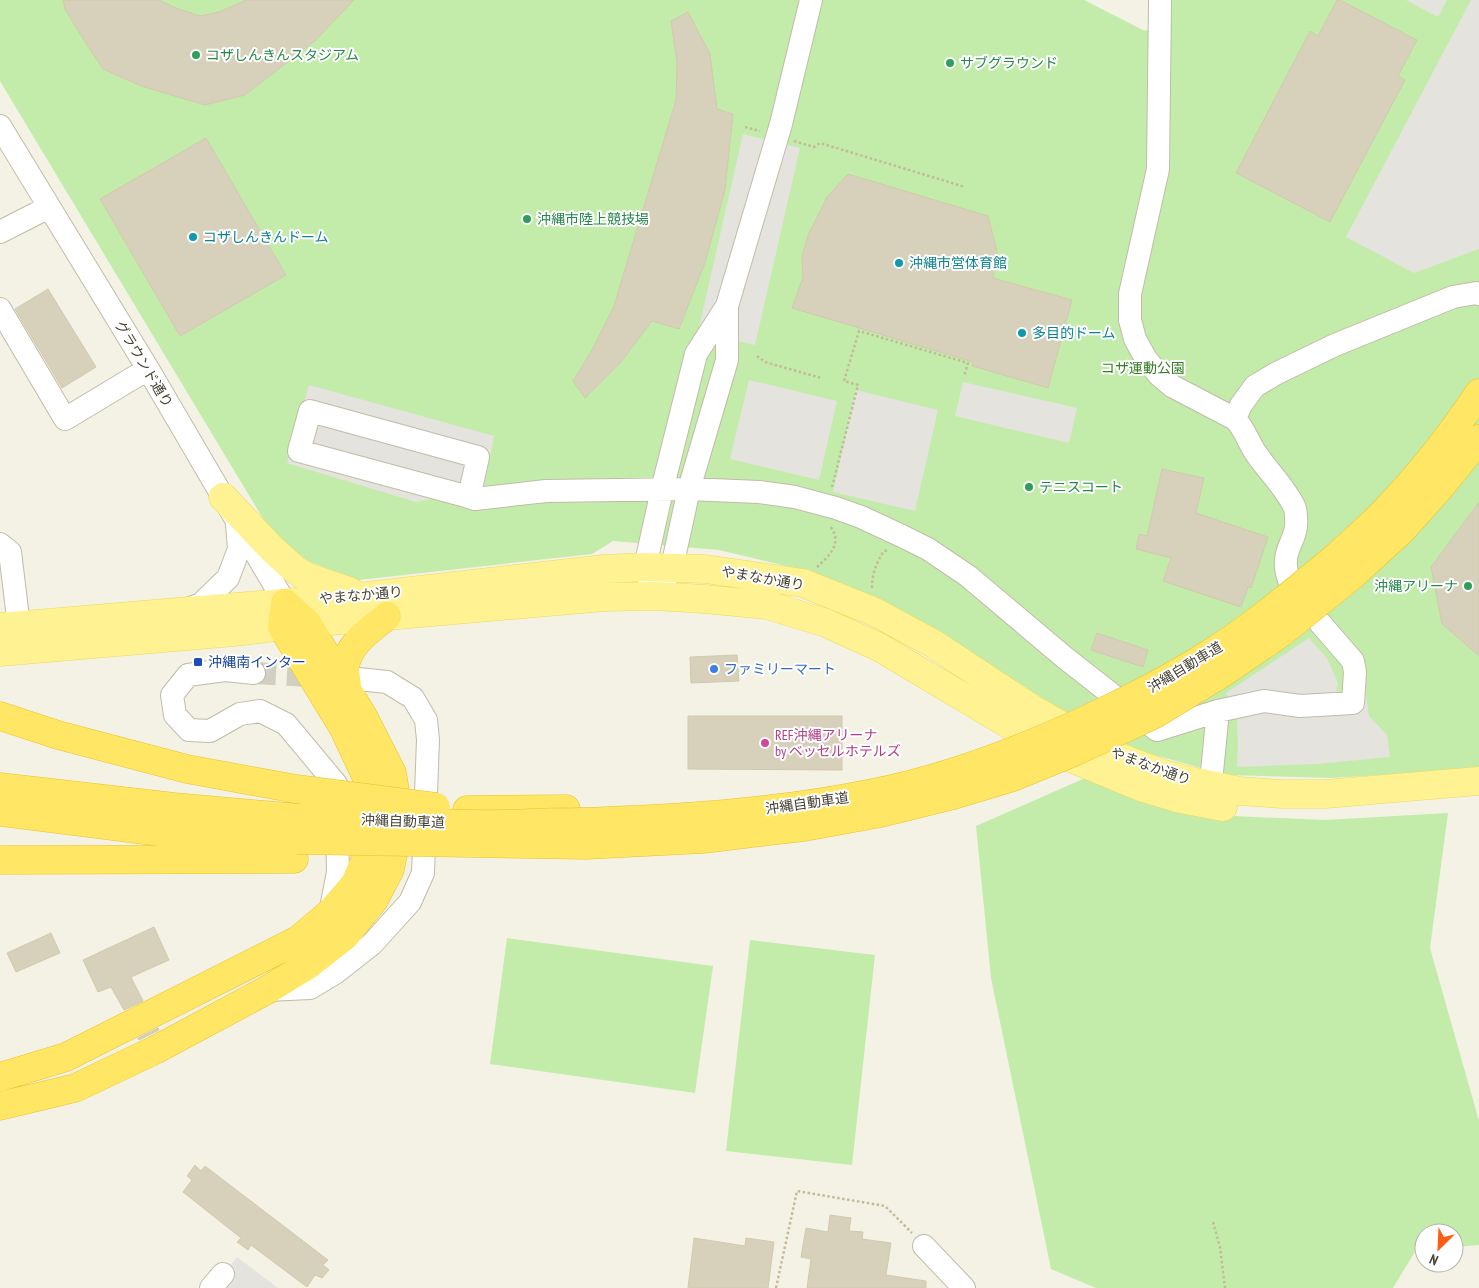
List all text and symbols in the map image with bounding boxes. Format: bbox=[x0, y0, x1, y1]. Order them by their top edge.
place label: コザしんきんスタジアム bbox=[206, 46, 359, 64]
marker: コザしんきんスタジアム bbox=[190, 49, 202, 61]
place label: サブグラウンド bbox=[960, 54, 1058, 72]
marker: サブグラウンド bbox=[944, 57, 956, 69]
place label: 沖縄市陸上競技場 bbox=[537, 210, 649, 228]
marker: 沖縄市陸上競技場 bbox=[521, 213, 533, 225]
place label: コザしんきんドーム bbox=[203, 228, 329, 246]
marker: コザしんきんドーム bbox=[187, 231, 199, 243]
place label: 沖縄市営体育館 bbox=[909, 254, 1007, 272]
marker: 沖縄市営体育館 bbox=[893, 257, 905, 269]
street label: グラウンド通り bbox=[111, 317, 177, 411]
place label: 多目的ドーム bbox=[1032, 324, 1116, 342]
marker: 多目的ドーム bbox=[1016, 327, 1028, 339]
park label: コザ運動公園 bbox=[1101, 359, 1185, 377]
place label: テニスコート bbox=[1039, 478, 1123, 496]
marker: テニスコート bbox=[1023, 481, 1035, 493]
street label: やまなか通り bbox=[720, 562, 806, 594]
place label: 沖縄アリーナ bbox=[1374, 577, 1458, 595]
marker: 沖縄アリーナ bbox=[1462, 580, 1474, 592]
street label: やまなか通り bbox=[318, 582, 404, 608]
street label: 沖縄自動車道 bbox=[1144, 638, 1226, 696]
place label: 沖縄南インター bbox=[208, 653, 306, 671]
marker: 沖縄南インター bbox=[192, 656, 204, 668]
place label: ファミリーマート bbox=[724, 660, 836, 678]
marker: ファミリーマート bbox=[708, 663, 720, 675]
place label: REF沖縄アリーナ by ベッセルホテルズ bbox=[775, 726, 901, 760]
marker: REF沖縄アリーナ by ベッセルホテルズ bbox=[759, 737, 771, 749]
street label: やまなか通り bbox=[1108, 743, 1194, 789]
street label: 沖縄自動車道 bbox=[764, 788, 850, 818]
street label: 沖縄自動車道 bbox=[361, 811, 445, 831]
north arrow bbox=[1414, 1223, 1464, 1273]
text: N bbox=[1427, 1250, 1441, 1270]

